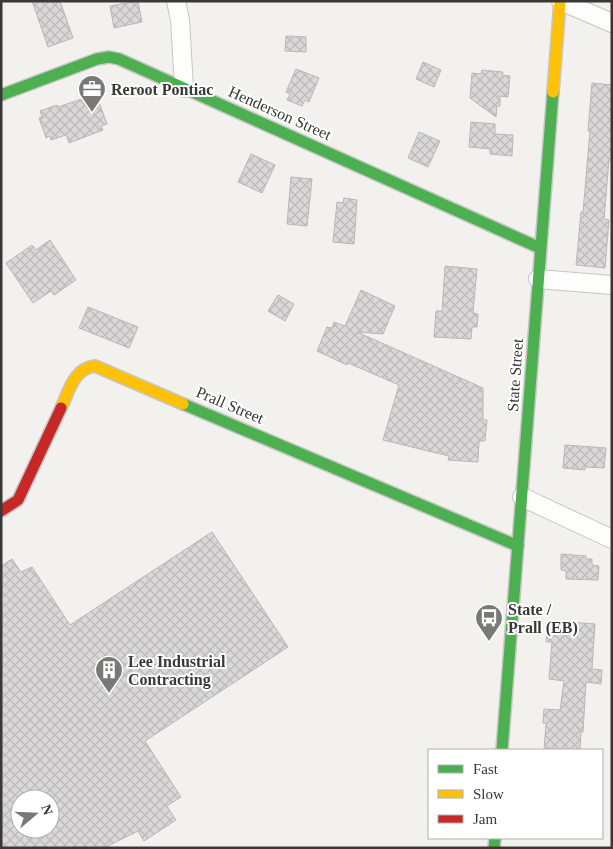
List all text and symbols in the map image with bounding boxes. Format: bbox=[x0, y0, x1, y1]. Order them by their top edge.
office icon: Reroot Pontiac bbox=[77, 74, 107, 113]
place label: Reroot Pontiac bbox=[111, 81, 213, 98]
street label: Henderson Street bbox=[226, 83, 334, 143]
street label: State Street bbox=[504, 337, 526, 412]
street label: Prall Street bbox=[194, 383, 267, 427]
place label: State / Prall (EB) bbox=[508, 601, 578, 637]
bus stop icon: State / Prall (EB) bbox=[474, 603, 504, 642]
place label: Lee Industrial Contracting bbox=[128, 653, 226, 689]
building icon: Lee Industrial Contracting bbox=[94, 655, 124, 694]
legend bbox=[428, 749, 603, 839]
text: Fast bbox=[473, 761, 499, 777]
text: Slow bbox=[473, 786, 504, 802]
north arrow bbox=[10, 789, 60, 839]
text: N bbox=[38, 803, 56, 817]
text: Jam bbox=[473, 811, 497, 827]

